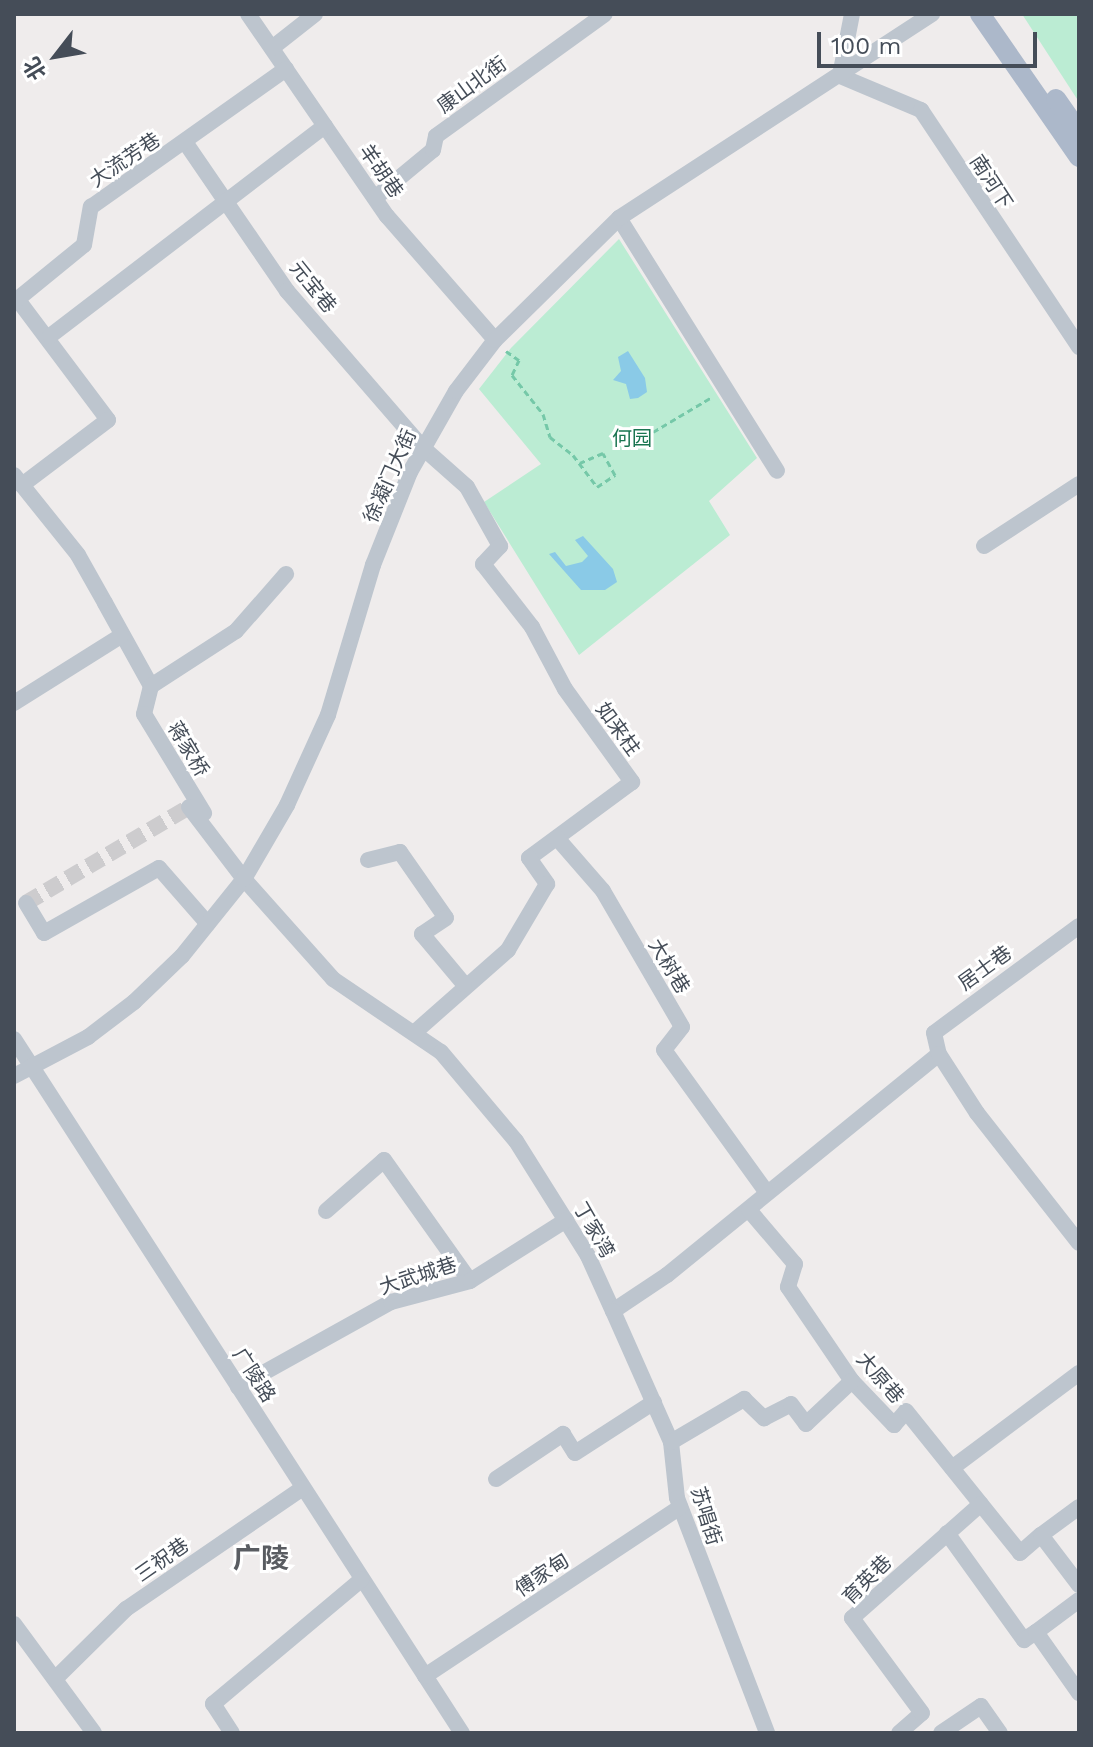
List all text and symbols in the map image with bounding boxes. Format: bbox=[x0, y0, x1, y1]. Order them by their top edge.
north arrow bbox=[16, 16, 96, 96]
scale bar bbox=[821, 16, 1041, 66]
text: 100 m bbox=[831, 32, 901, 60]
street label: 康山北街 bbox=[433, 52, 511, 118]
text: 北 bbox=[19, 53, 51, 84]
street label: 大流芳巷 bbox=[85, 128, 165, 192]
street label: 羊胡巷 bbox=[354, 140, 408, 202]
street label: 南河下 bbox=[965, 150, 1017, 214]
street label: 元宝巷 bbox=[285, 256, 341, 318]
street label: 徐凝门大街 bbox=[359, 425, 421, 527]
park label: 何园 bbox=[612, 426, 652, 450]
street label: 如来柱 bbox=[591, 698, 645, 760]
street label: 蒋家桥 bbox=[162, 717, 214, 781]
street label: 大树巷 bbox=[643, 934, 695, 998]
street label: 居士巷 bbox=[954, 941, 1016, 995]
street label: 丁家湾 bbox=[569, 1198, 619, 1262]
street label: 大武城巷 bbox=[376, 1252, 460, 1300]
street label: 广陵路 bbox=[228, 1343, 280, 1407]
street label: 大原巷 bbox=[851, 1347, 909, 1409]
street label: 苏唱街 bbox=[686, 1484, 726, 1548]
street label: 三祝巷 bbox=[131, 1533, 193, 1587]
district label: 广陵 bbox=[233, 1542, 289, 1576]
street label: 傅家甸 bbox=[510, 1548, 574, 1602]
street label: 育英巷 bbox=[837, 1550, 897, 1610]

